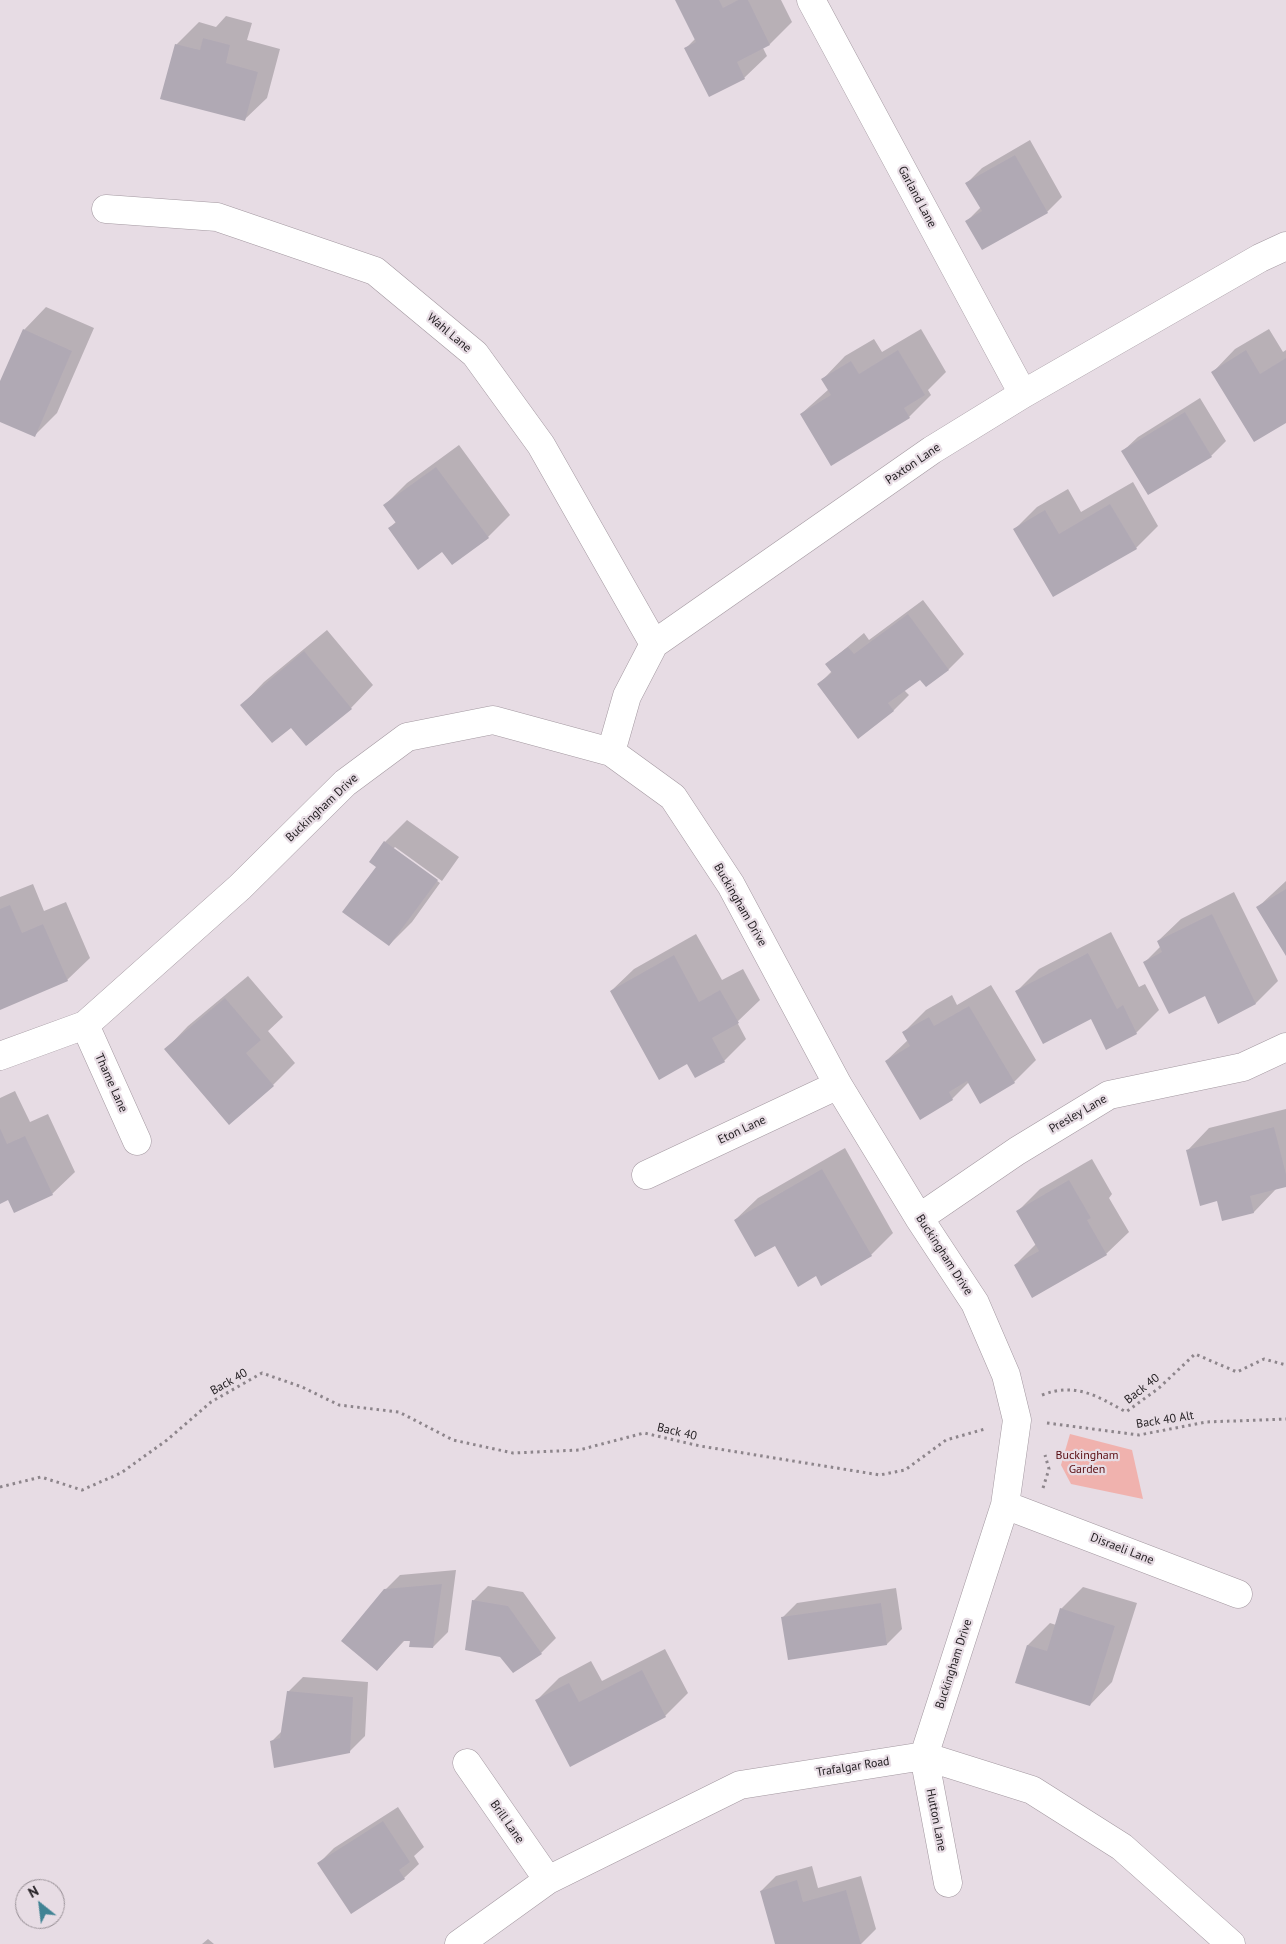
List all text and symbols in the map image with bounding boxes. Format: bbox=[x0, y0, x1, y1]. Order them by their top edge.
street label: Garland Lane bbox=[895, 164, 939, 230]
street label: Wahl Lane bbox=[424, 310, 474, 356]
street label: Paxton Lane bbox=[883, 440, 943, 488]
street label: Buckingham Drive bbox=[283, 771, 361, 845]
street label: Buckingham Drive bbox=[710, 861, 770, 949]
street label: Thame Lane bbox=[92, 1051, 130, 1115]
street label: Presley Lane bbox=[1047, 1092, 1109, 1136]
street label: Eton Lane bbox=[716, 1113, 768, 1147]
street label: Buckingham Drive bbox=[913, 1212, 975, 1298]
street label: Back 40 bbox=[208, 1366, 250, 1398]
street label: Back 40 bbox=[1122, 1371, 1162, 1407]
street label: Back 40 Alt bbox=[1135, 1408, 1195, 1432]
street label: Back 40 bbox=[656, 1420, 698, 1444]
park label: Buckingham Garden bbox=[1055, 1449, 1119, 1477]
street label: Disraeli Lane bbox=[1088, 1530, 1156, 1568]
street label: Buckingham Drive bbox=[933, 1617, 975, 1711]
street label: Trafalgar Road bbox=[815, 1754, 891, 1780]
street label: Hutton Lane bbox=[923, 1788, 949, 1852]
street label: Brill Lane bbox=[487, 1798, 527, 1846]
north arrow bbox=[15, 1879, 65, 1929]
text: N bbox=[25, 1882, 42, 1902]

